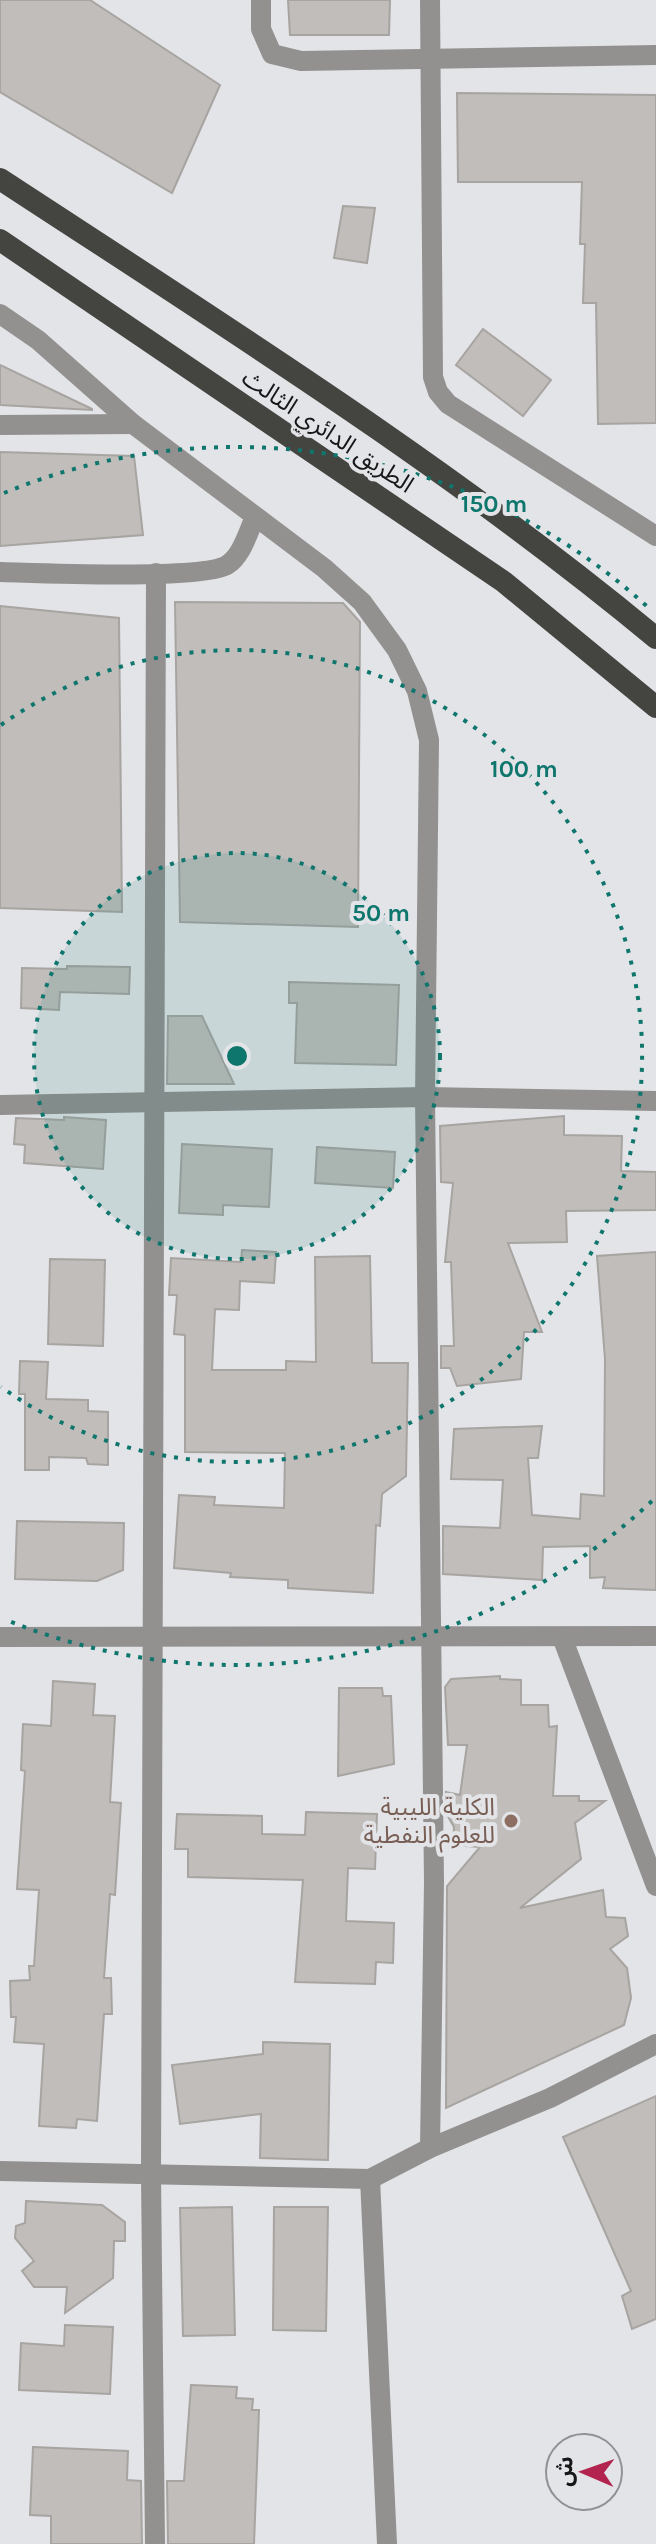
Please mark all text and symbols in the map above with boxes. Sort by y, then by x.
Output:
street label: الطريق الدائري الثالث [234,363,419,503]
text: 150 m [461,490,527,518]
text: 100 m [490,755,558,783]
text: 50 m [352,899,410,927]
centre of rings [223,1042,251,1070]
place label: الكلية الليبية للعلوم النفطية [363,1793,495,1853]
marker: الكلية الليبية للعلوم النفطية [502,1812,520,1830]
north arrow [544,2432,624,2512]
text: ش [551,2456,579,2487]

